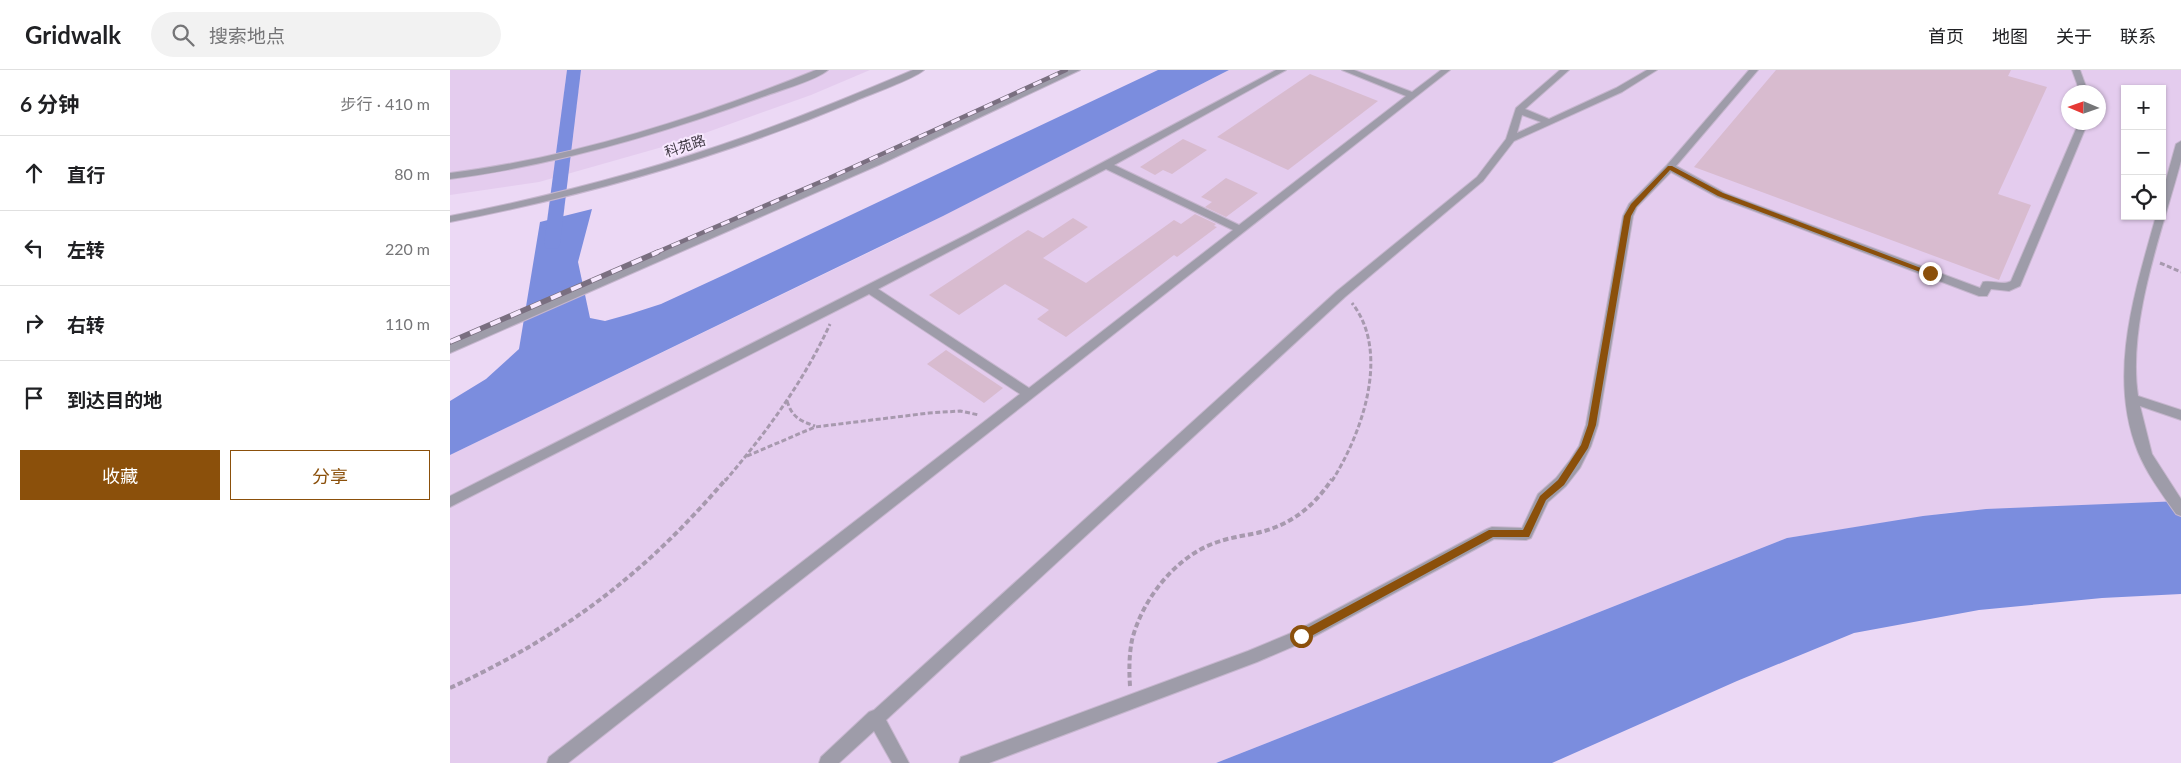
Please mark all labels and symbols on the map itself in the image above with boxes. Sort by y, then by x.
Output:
north arrow [2061,85,2106,130]
street label: 科苑路 [662,131,707,160]
route end [1919,262,1942,285]
route start [1290,625,1313,648]

